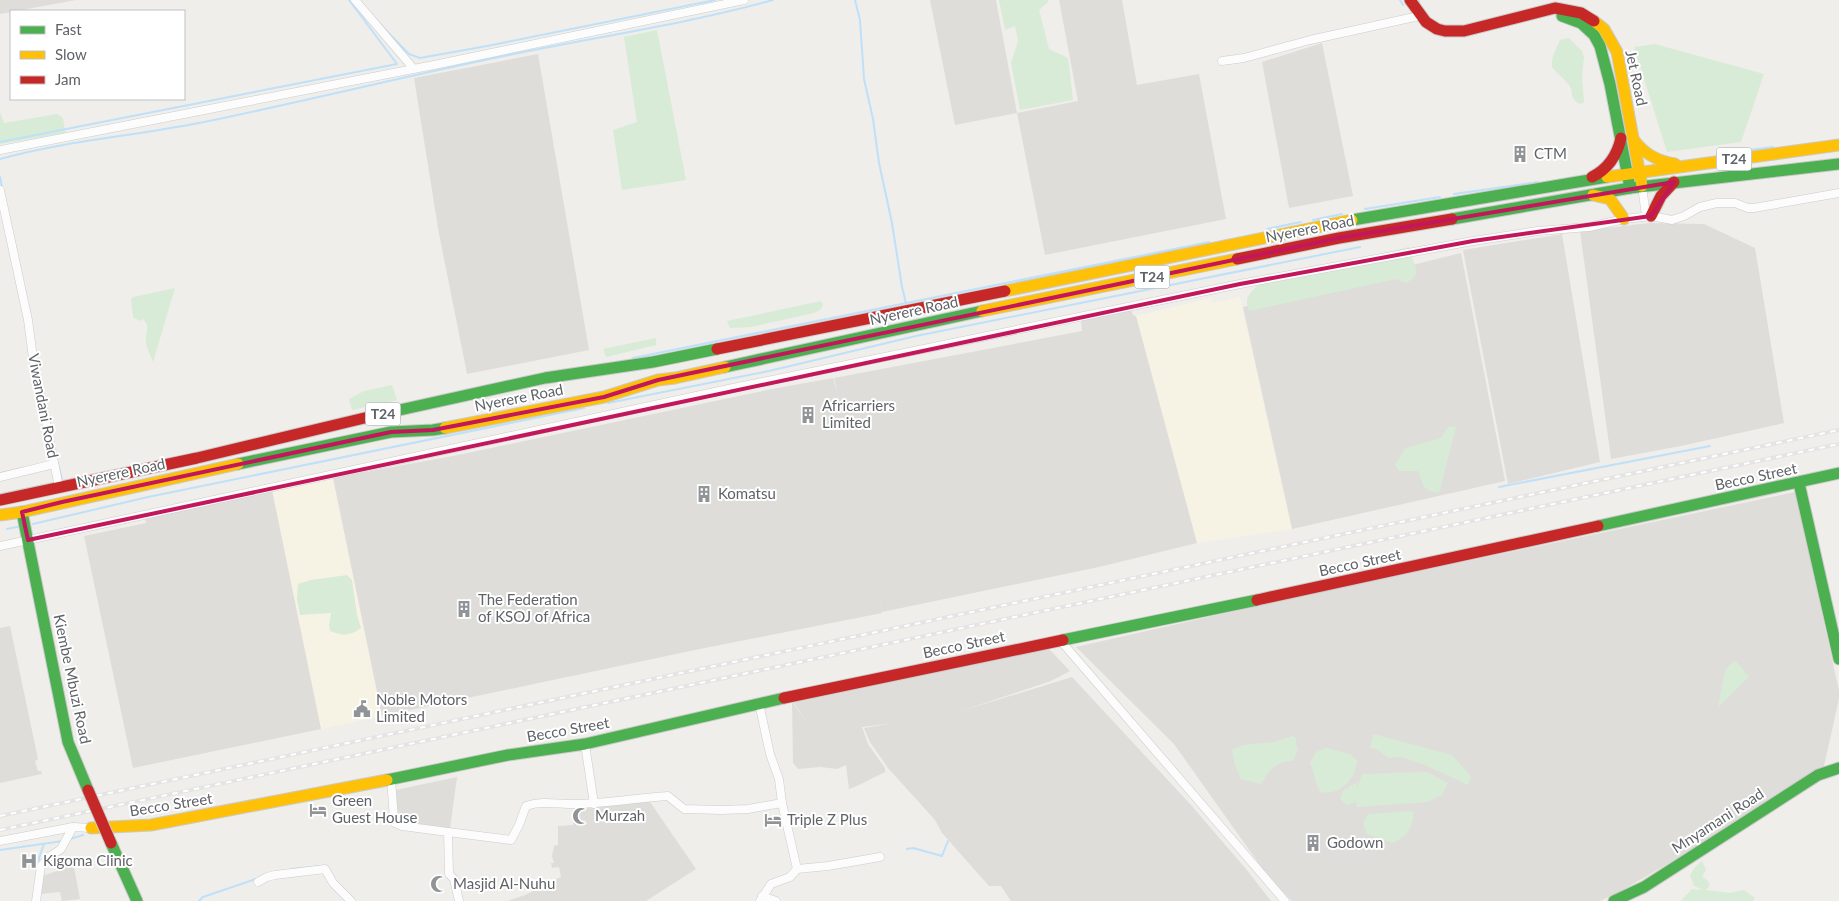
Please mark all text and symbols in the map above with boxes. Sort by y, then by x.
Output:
legend [10,10,185,100]
text: Fast [55,20,82,38]
text: Slow [55,45,87,63]
street label: Jet Road [1622,48,1652,107]
text: Jam [55,70,81,88]
building icon: CTM [1510,144,1530,164]
place label: CTM [1534,144,1567,162]
road number: T24 [1716,148,1752,170]
street label: Nyerere Road [1264,211,1356,245]
road number: T24 [1134,266,1170,288]
street label: Nyerere Road [868,292,960,328]
street label: Viwandani Road [25,352,63,460]
street label: Nyerere Road [473,380,565,414]
place label: Africarriers Limited [822,396,895,431]
road number: T24 [366,402,400,426]
building icon: Africarriers Limited [798,405,818,425]
street label: Nyerere Road [75,454,167,490]
street label: Becco Street [1713,458,1799,493]
building icon: Komatsu [694,484,714,504]
place label: Komatsu [718,484,776,502]
street label: Becco Street [1317,544,1403,579]
place label: The Federation of KSOJ of Africa [478,590,590,625]
building icon: The Federation of KSOJ of Africa [454,599,474,619]
street label: Kiembe Mbuzi Road [50,612,96,745]
street label: Becco Street [921,626,1007,661]
place label: Noble Motors Limited [376,690,467,725]
public building icon: Noble Motors Limited [352,699,372,719]
street label: Becco Street [525,713,611,745]
street label: Mnyamani Road [1668,784,1767,857]
street label: Becco Street [128,789,214,819]
place label: Green Guest House [332,791,417,826]
hotel icon: Green Guest House [308,800,328,820]
mosque icon: Murzah [571,806,591,826]
place label: Murzah [595,806,645,824]
hotel icon: Triple Z Plus [763,810,783,830]
place label: Triple Z Plus [787,810,867,828]
building icon: Godown [1303,833,1323,853]
place label: Godown [1327,833,1383,851]
hospital icon: Kigoma Clinic [19,851,39,871]
place label: Kigoma Clinic [43,851,133,869]
mosque icon: Masjid Al-Nuhu [429,874,449,894]
place label: Masjid Al-Nuhu [453,874,555,892]

